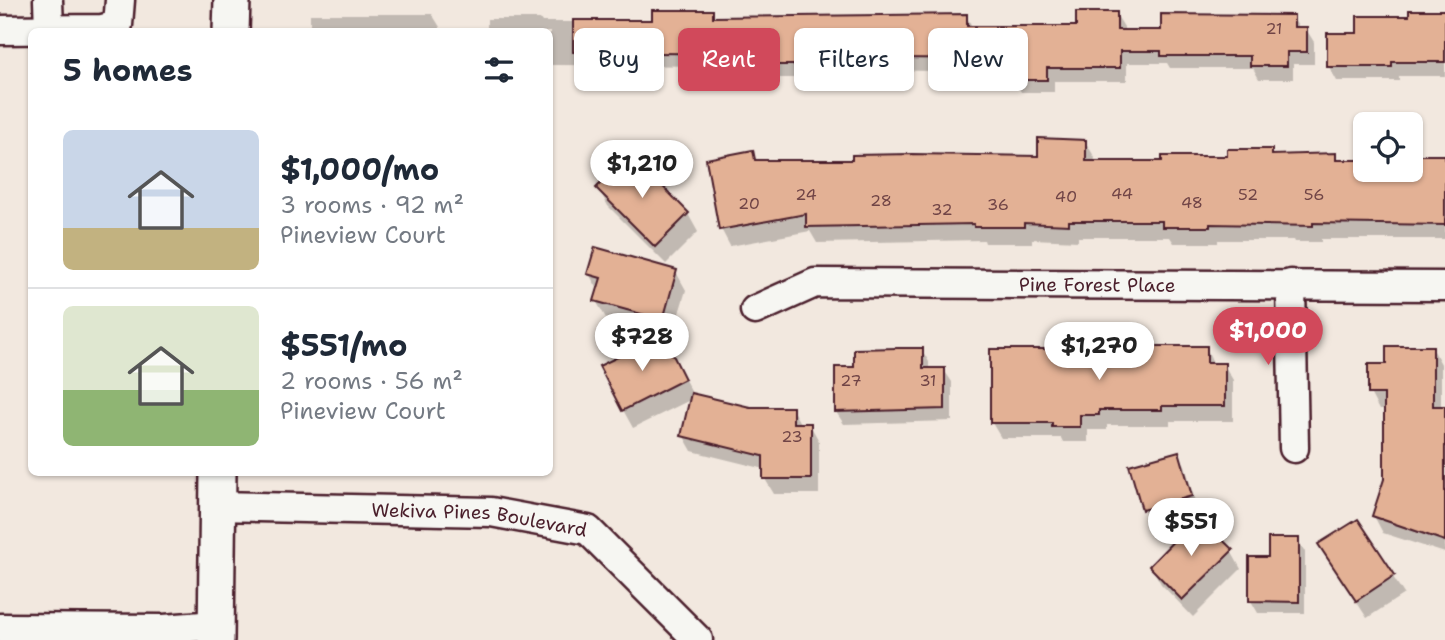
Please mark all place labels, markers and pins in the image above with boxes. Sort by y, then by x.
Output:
pin: $1,210 [585,140,699,200]
pin: $1,000 [1211,308,1325,367]
pin: $728 [601,314,683,373]
pin: $1,270 [1042,322,1156,382]
pin: $551 [1150,498,1232,558]

